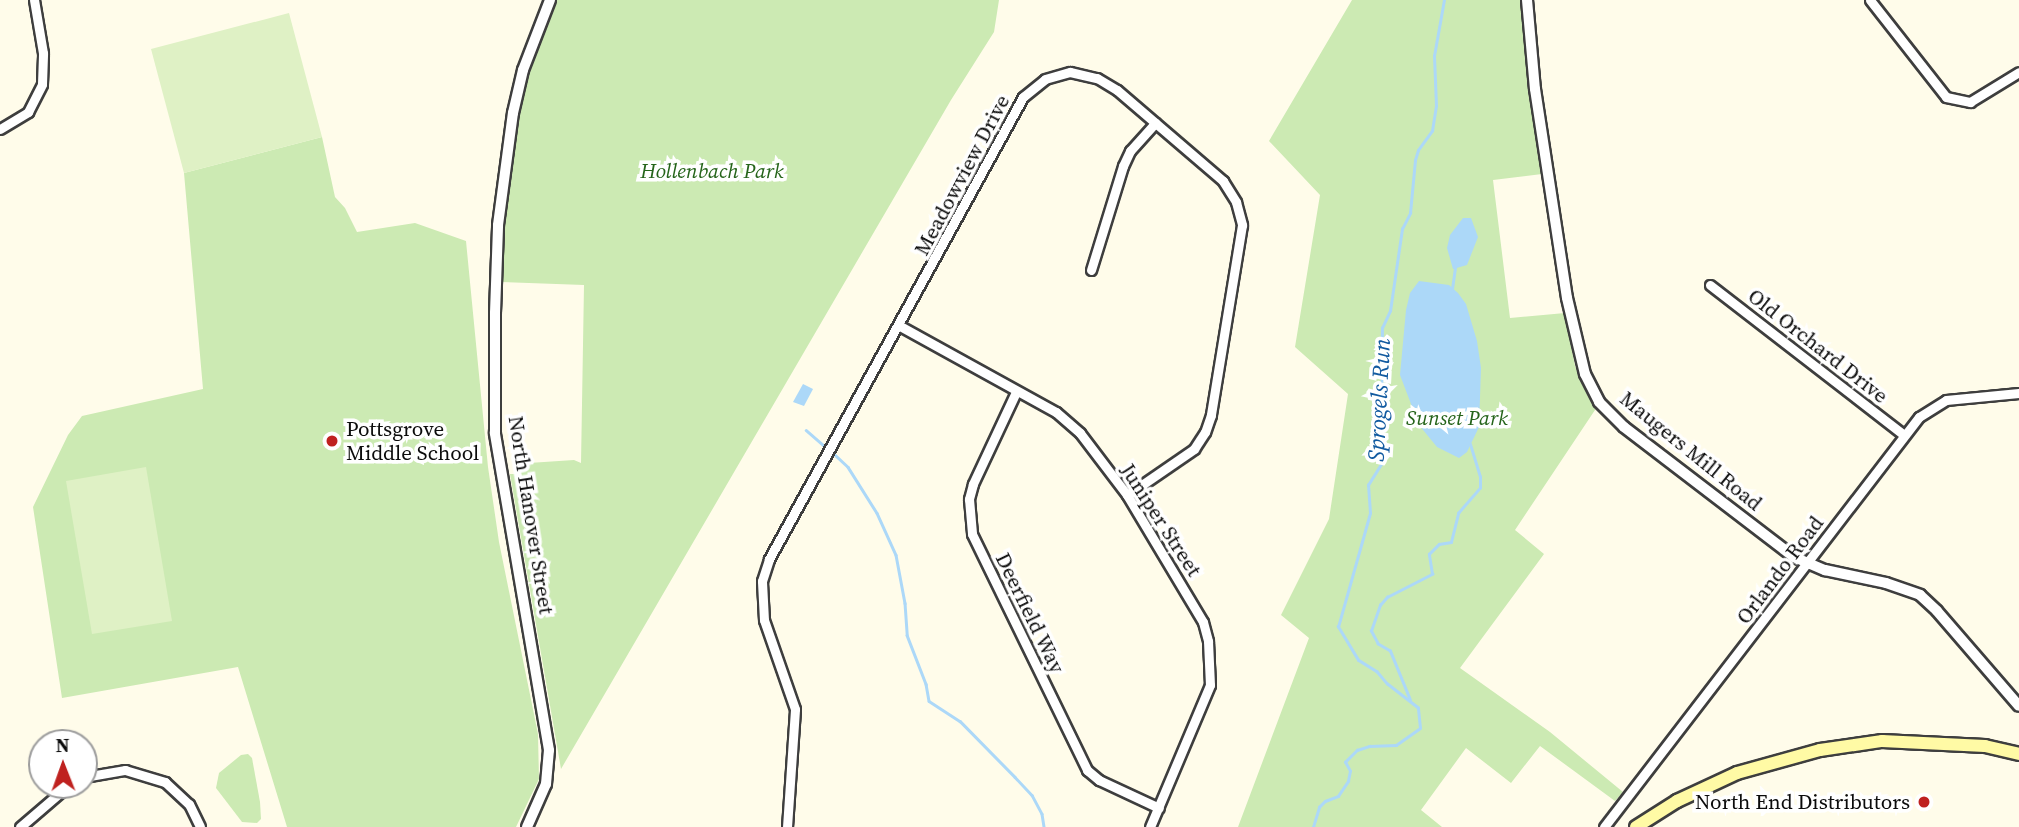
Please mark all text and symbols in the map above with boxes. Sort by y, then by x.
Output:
street label: Meadowview Drive [909,90,1015,260]
park label: Hollenbach Park [640,158,784,184]
street label: Old Orchard Drive [1743,284,1893,408]
water label: Sprogels Run [1362,338,1396,462]
street label: Maugers Mill Road [1615,386,1767,516]
park label: Sunset Park [1406,405,1508,431]
street label: North Hanover Street [503,414,559,616]
place label: Pottsgrove Middle School [346,416,479,466]
marker: Pottsgrove Middle School [324,433,340,449]
street label: Juniper Street [1115,459,1207,581]
street label: Orlando Road [1731,511,1829,629]
street label: Deerfield Way [990,548,1070,678]
north arrow [28,729,98,799]
text: N [56,732,70,758]
place label: North End Distributors [1695,789,1910,815]
marker: North End Distributors [1916,794,1932,810]

